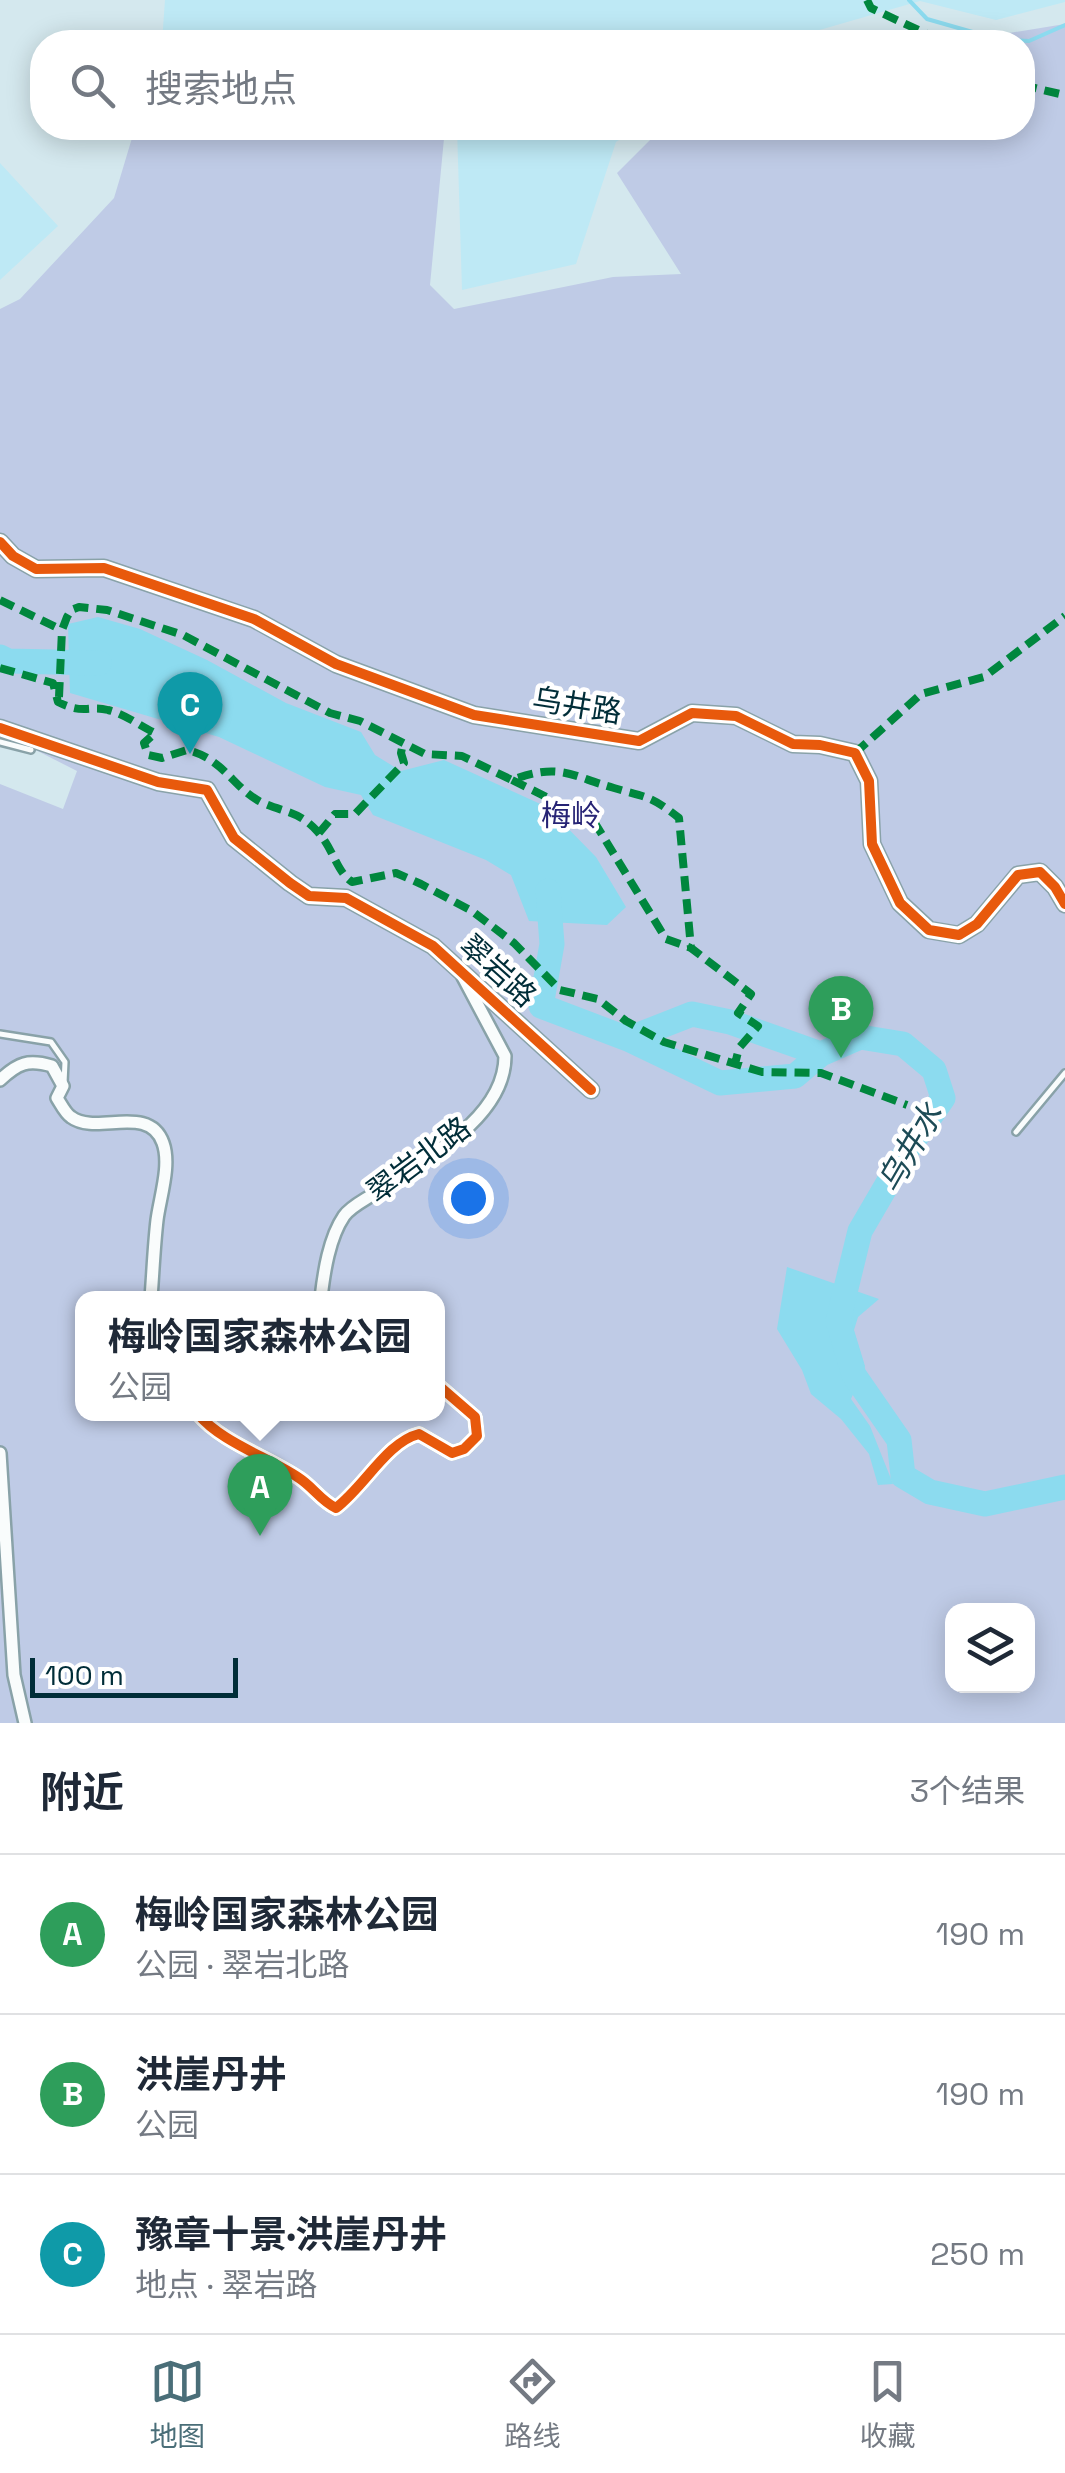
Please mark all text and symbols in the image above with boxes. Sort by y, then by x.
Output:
search box [30,30,1035,140]
icon: search [65,58,120,113]
text: 搜索地点 [145,65,297,113]
pin: C [158,672,222,754]
street label: 乌井路 [530,679,625,732]
park label: 梅岭 [541,796,601,835]
street label: 翠岩路 [452,926,545,1015]
pin: B [808,976,874,1058]
water label: 乌井水 [869,1095,952,1200]
street label: 翠岩北路 [359,1108,478,1211]
your location [443,1173,494,1224]
popup [75,1291,445,1421]
text: 梅岭国家森林公园 [108,1313,412,1361]
text: 公园 [108,1367,172,1407]
pin: A [228,1454,292,1536]
map controls [945,1603,1035,1693]
button: layers [945,1603,1035,1693]
scale bar [30,1653,238,1698]
text: 100 m [45,1657,124,1693]
text: 附近 [40,1766,124,1819]
text: 3个结果 [910,1771,1025,1811]
text: 梅岭国家森林公园 [135,1891,439,1939]
text: A [62,1914,83,1954]
text: 190 m [936,1914,1025,1954]
text: 公园 · 翠岩北路 [135,1945,349,1985]
text: 洪崖丹井 [135,2051,287,2099]
text: B [62,2074,83,2114]
text: 190 m [936,2074,1025,2114]
text: 公园 [135,2105,199,2145]
text: 豫章十景·洪崖丹井 [135,2211,447,2259]
text: C [62,2234,83,2274]
text: 250 m [930,2234,1025,2274]
text: 地点 · 翠岩路 [135,2265,317,2305]
tab: 地图 [149,2354,206,2454]
tab: 路线 [504,2354,561,2454]
tab: 收藏 [859,2354,916,2454]

